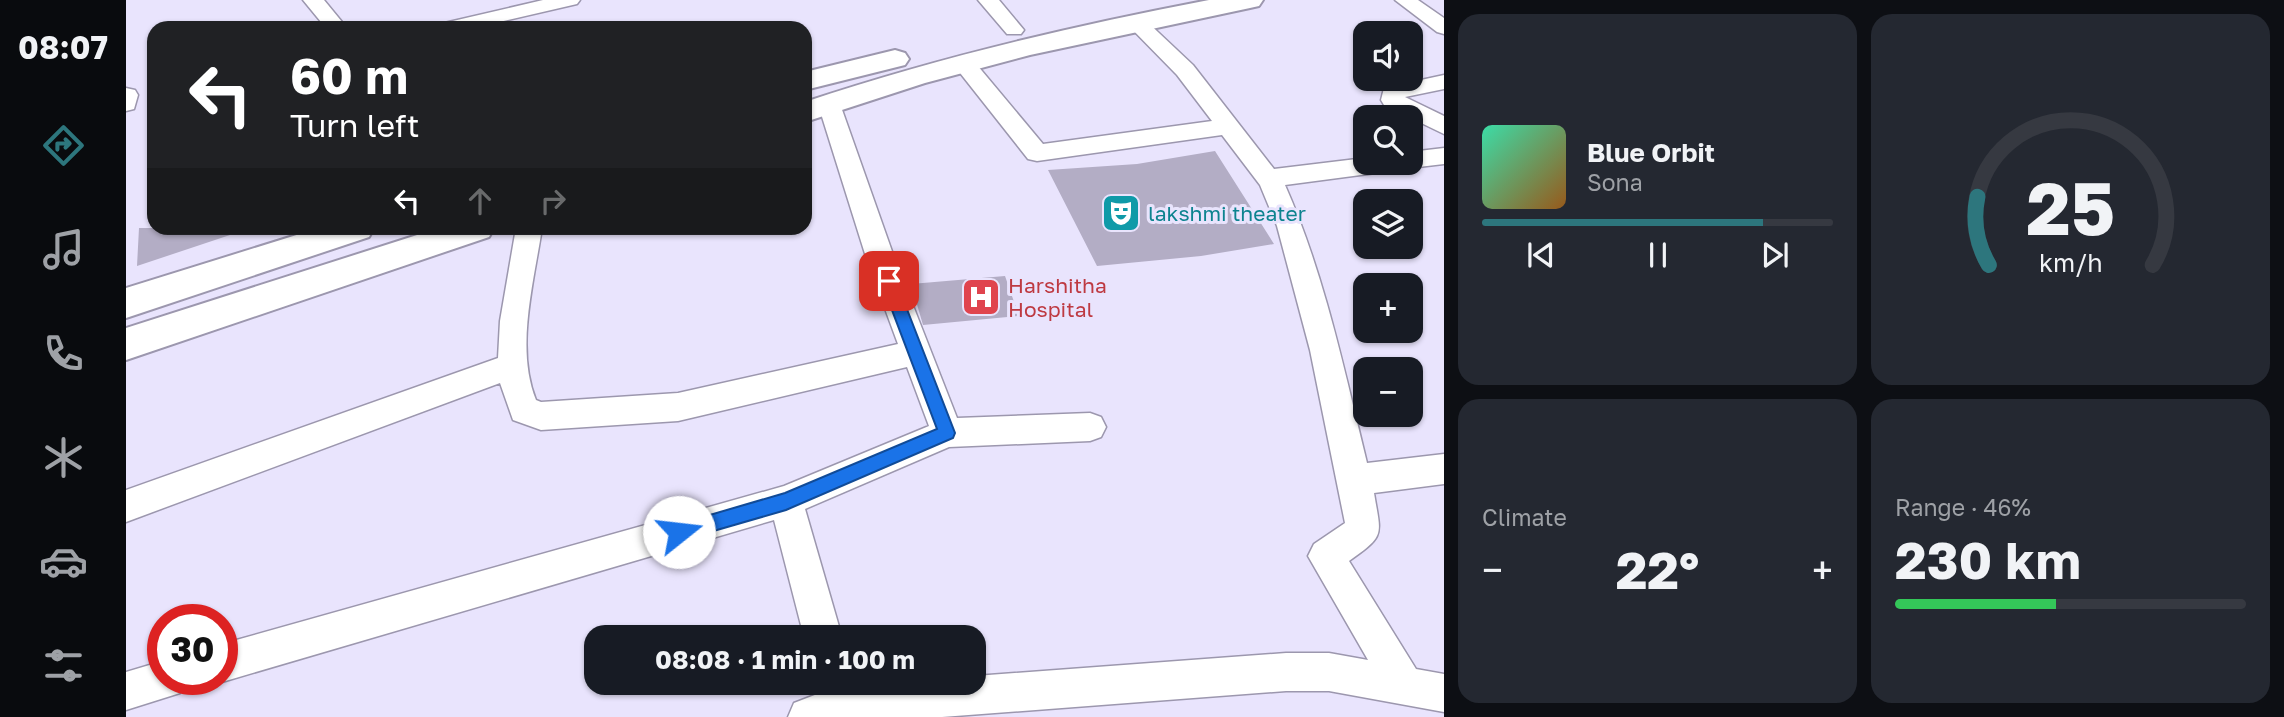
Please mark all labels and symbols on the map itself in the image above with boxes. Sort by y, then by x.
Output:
theatre icon: lakshmi theater [1100,192,1142,234]
place label: lakshmi theater [1148,200,1306,226]
pin [859,251,919,311]
place label: Harshitha Hospital [1008,272,1107,322]
hospital icon: Harshitha Hospital [960,276,1002,318]
position arrow [642,495,716,569]
speed limit sign: 30 [147,604,238,695]

